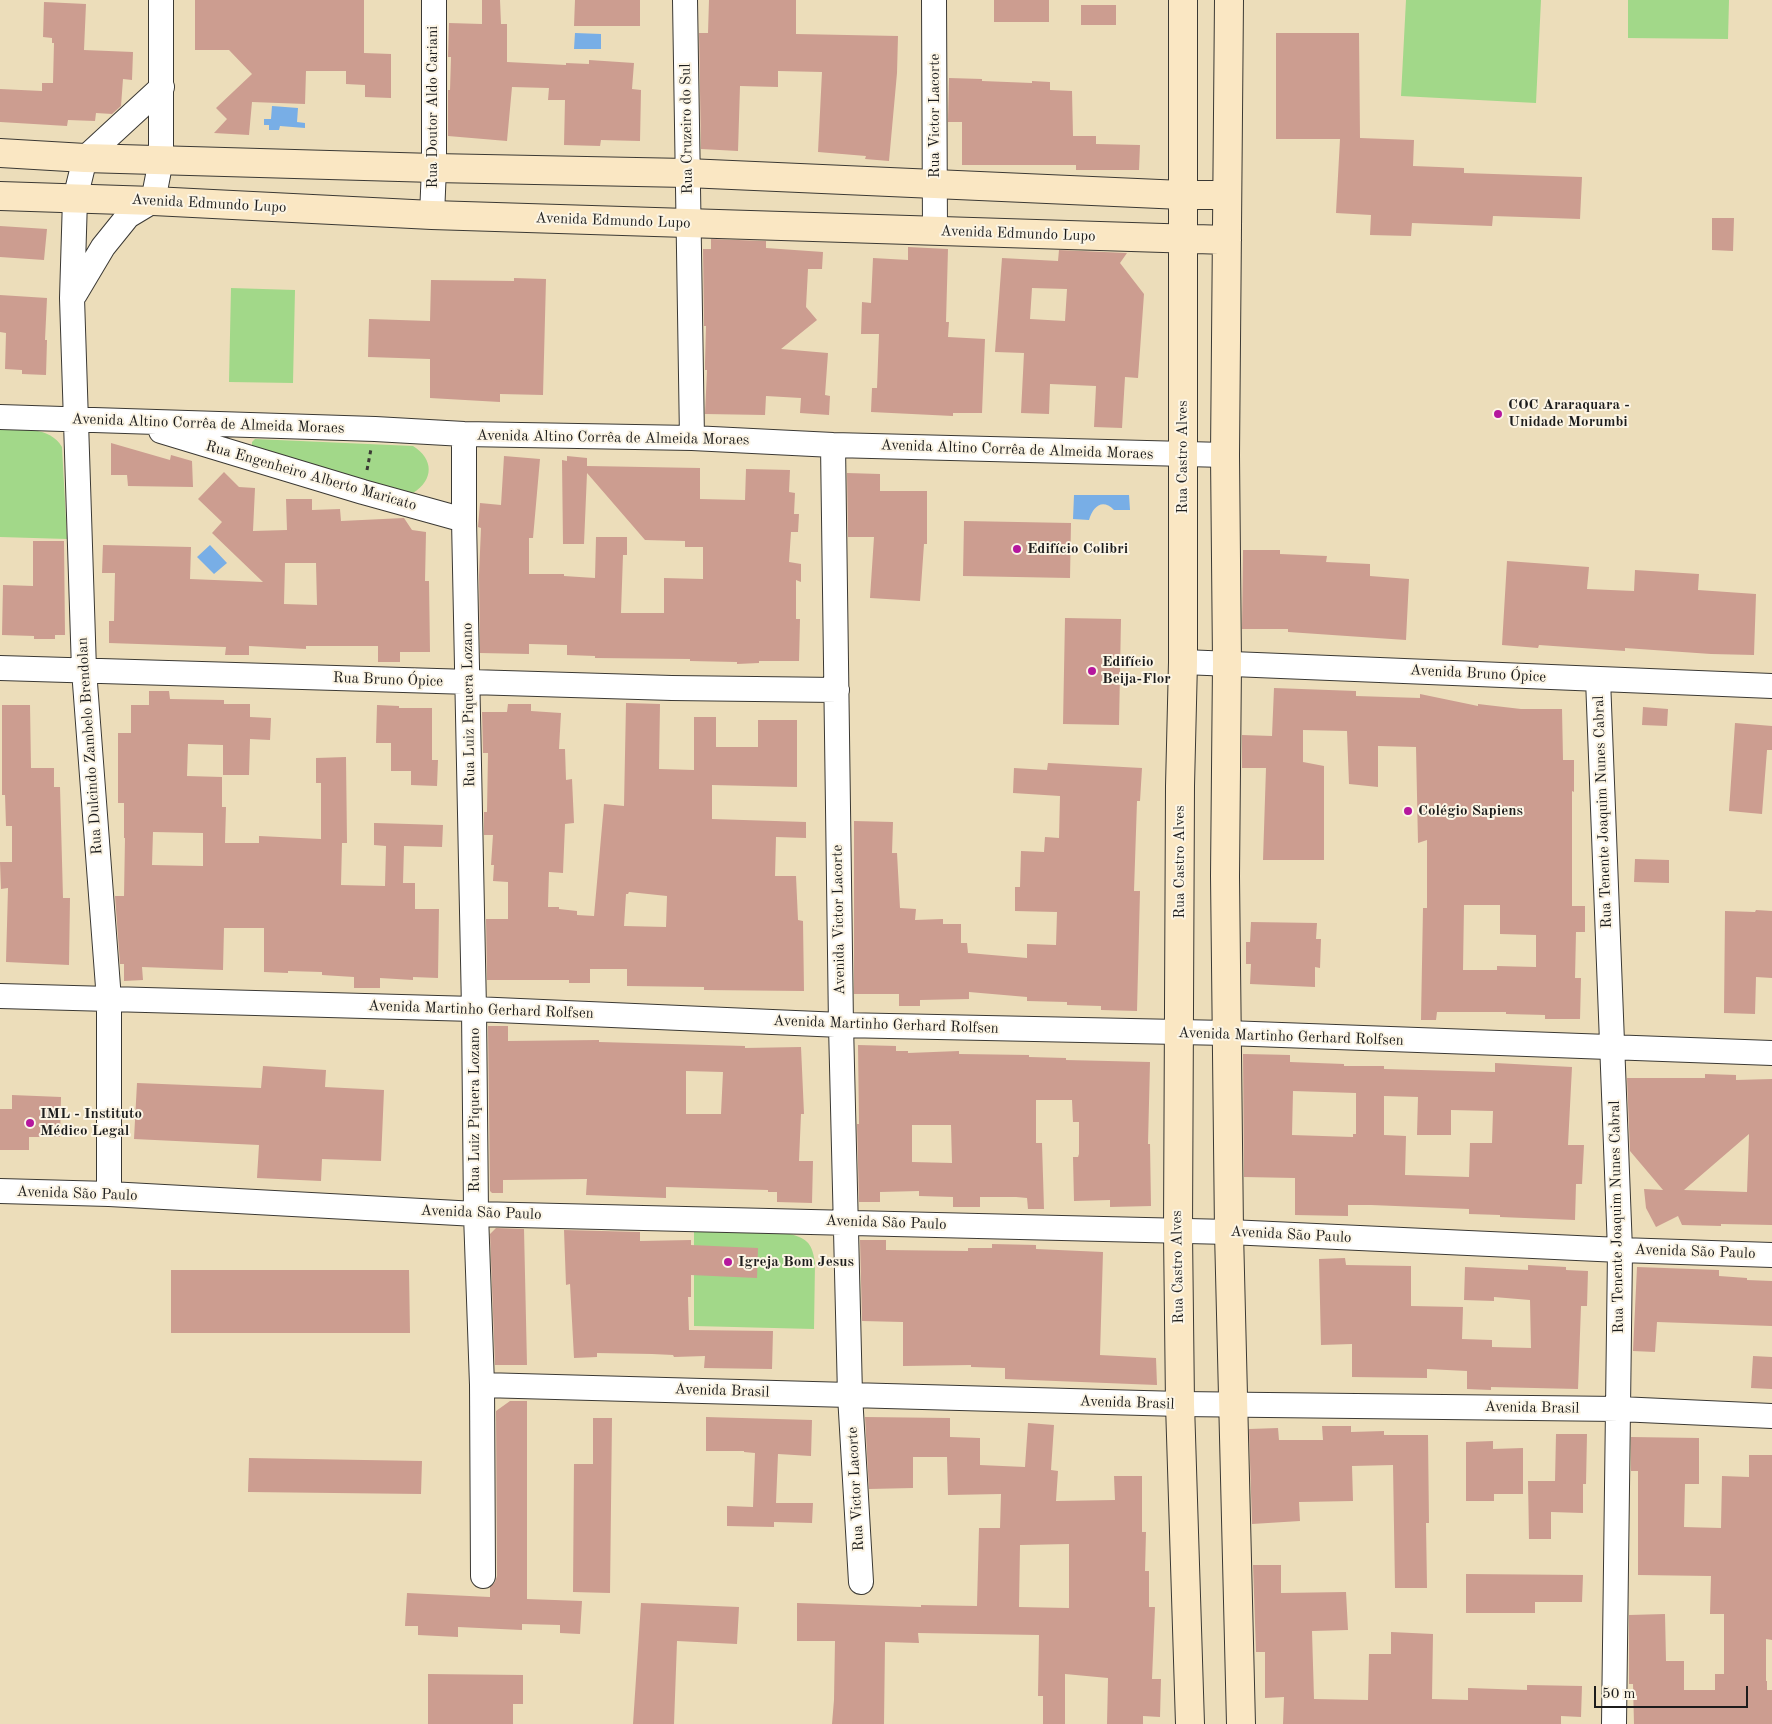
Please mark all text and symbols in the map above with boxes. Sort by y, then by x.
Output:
street label: Rua Doutor Aldo Cariani [424,26,442,188]
street label: Rua Victor Lacorte [926,54,944,178]
street label: Rua Cruzeiro do Sul [677,63,697,195]
street label: Avenida Edmundo Lupo [131,191,287,217]
street label: Avenida Edmundo Lupo [535,209,691,233]
street label: Avenida Edmundo Lupo [940,222,1096,246]
place label: COC Araraquara - Unidade Morumbi [1508,396,1630,431]
street label: Rua Castro Alves [1174,400,1192,514]
marker: COC Araraquara - Unidade Morumbi [1492,408,1504,420]
street label: Avenida Altino Corrêa de Almeida Moraes [71,410,345,438]
street label: Avenida Altino Corrêa de Almeida Moraes [476,427,750,449]
street label: Avenida Altino Corrêa de Almeida Moraes [880,436,1154,464]
street label: Rua Engenheiro Alberto Maricato [203,437,419,515]
place label: Edifício Colibri [1027,540,1128,558]
marker: Edifício Colibri [1011,543,1023,555]
street label: Rua Luiz Piquera Lozano [459,622,479,788]
street label: Rua Dulcindo Zambelo Brendolan [73,637,107,855]
place label: Edifício Beija-Flor [1102,653,1171,688]
street label: Avenida Bruno Ópice [1410,661,1546,687]
marker: Edifício Beija-Flor [1086,665,1098,677]
street label: Rua Bruno Ópice [333,669,443,691]
street label: Rua Tenente Joaquim Nunes Cabral [1590,695,1616,929]
place label: Colégio Sapiens [1418,802,1523,820]
street label: Rua Castro Alves [1171,805,1189,919]
marker: Colégio Sapiens [1402,805,1414,817]
street label: Avenida Victor Lacorte [829,845,849,995]
street label: Avenida Martinho Gerhard Rolfsen [368,997,594,1023]
street label: Avenida Martinho Gerhard Rolfsen [773,1012,999,1038]
street label: Avenida Martinho Gerhard Rolfsen [1178,1024,1404,1050]
street label: Rua Luiz Piquera Lozano [466,1028,484,1192]
street label: Rua Tenente Joaquim Nunes Cabral [1606,1100,1628,1334]
place label: IML - Instituto Médico Legal [40,1105,142,1140]
marker: IML - Instituto Médico Legal [24,1117,36,1129]
street label: Avenida São Paulo [16,1183,138,1205]
street label: Avenida São Paulo [420,1202,542,1224]
street label: Rua Castro Alves [1168,1210,1188,1324]
street label: Avenida São Paulo [825,1212,947,1234]
street label: Avenida São Paulo [1230,1223,1352,1247]
street label: Avenida São Paulo [1634,1241,1756,1263]
place label: Igreja Bom Jesus [738,1253,854,1271]
marker: Igreja Bom Jesus [722,1256,734,1268]
street label: Avenida Brasil [674,1380,770,1402]
street label: Avenida Brasil [1079,1392,1175,1414]
street label: Avenida Brasil [1484,1398,1580,1418]
street label: Rua Victor Lacorte [844,1426,868,1552]
scale bar [1597,1676,1751,1708]
text: 50 m [1602,1687,1636,1702]

